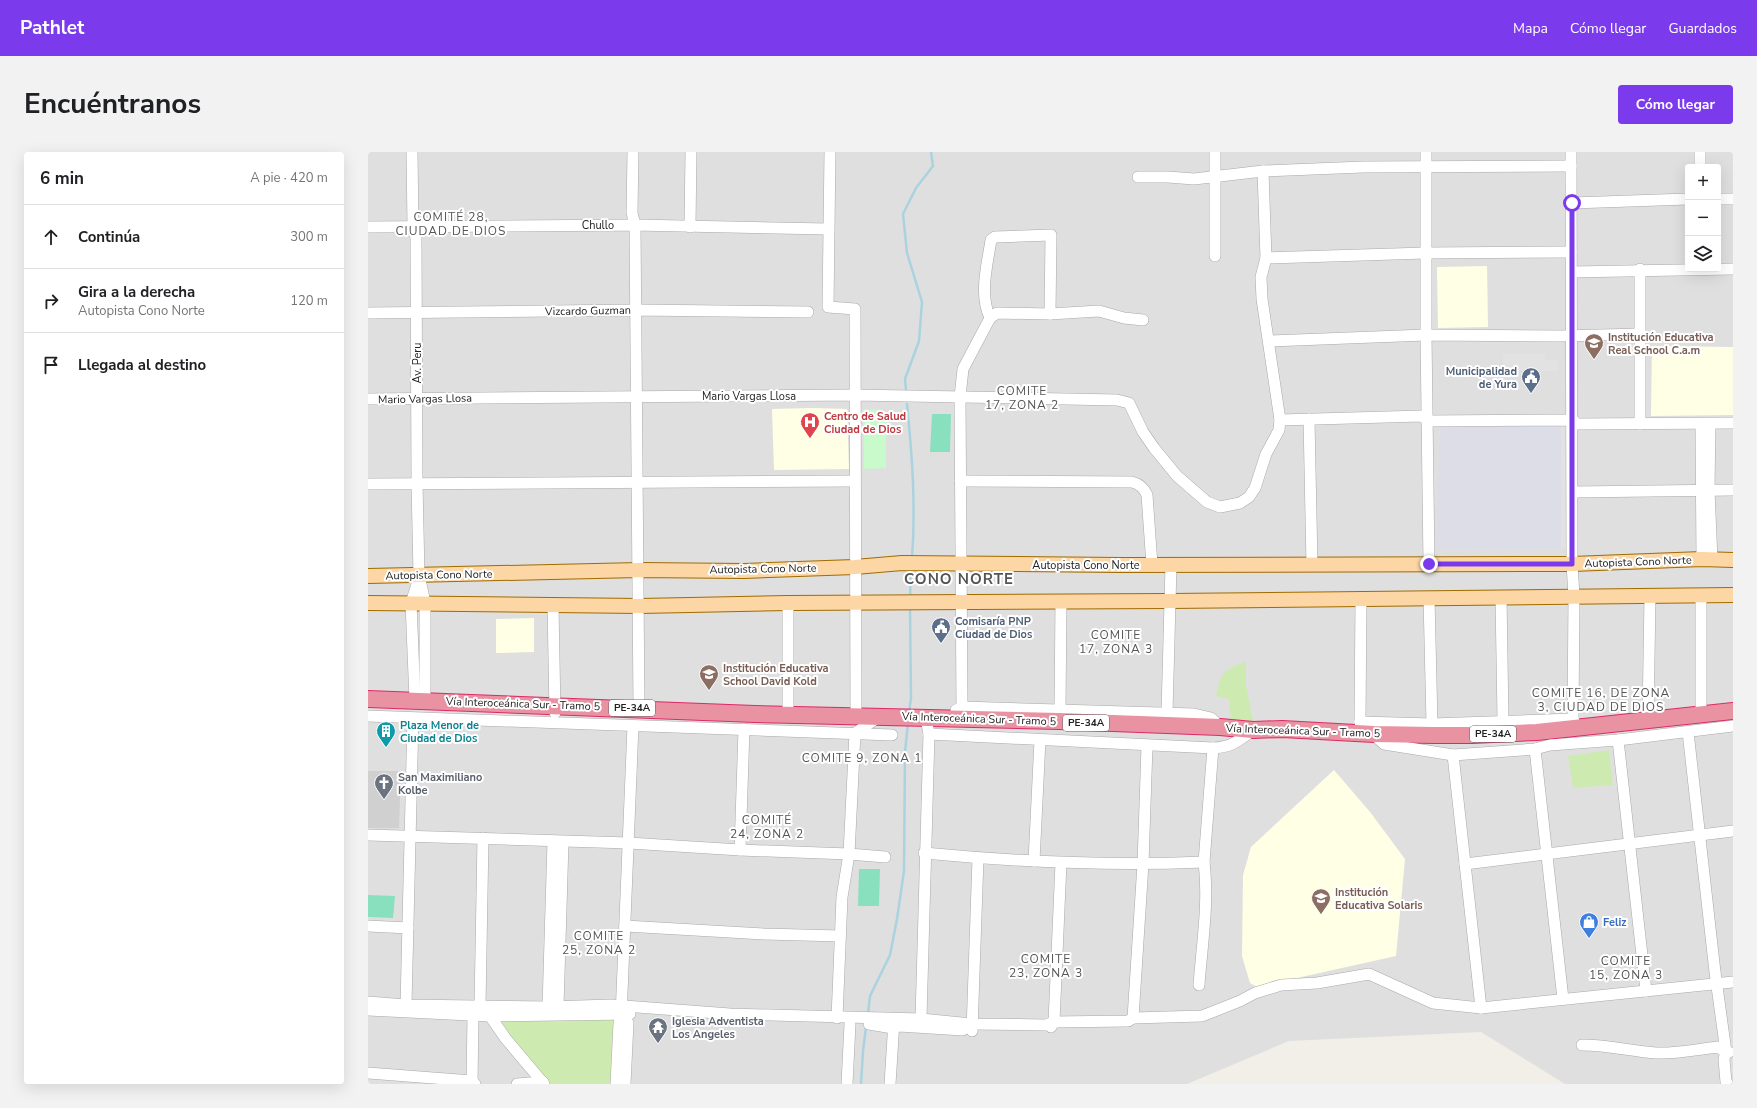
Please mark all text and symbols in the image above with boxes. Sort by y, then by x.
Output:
text: Pathlet [20,15,84,41]
text: Mapa [1513,19,1548,38]
text: Cómo llegar [1570,19,1646,38]
text: Guardados [1668,19,1737,38]
text: Encuéntranos [24,85,201,123]
button: Cómo llegar [1618,85,1733,124]
map controls [1685,164,1721,272]
button: + [1685,164,1721,200]
text: 6 min [40,167,84,190]
text: A pie · 420 m [250,169,328,187]
route start [1563,194,1581,212]
button: − [1685,200,1721,236]
district label: COMITÉ 28, CIUDAD DE DIOS [396,209,506,239]
street label: Chullo [582,218,614,233]
icon: ahead [40,226,62,248]
text: Continúa [78,227,140,247]
text: 300 m [290,228,328,246]
button: layers [1685,236,1721,272]
text: Gira a la derecha [78,282,195,302]
icon: right [40,290,62,312]
text: 120 m [290,292,328,310]
text: Autopista Cono Norte [78,302,205,320]
street label: Vizcardo Guzman [544,303,631,319]
place label: Institución Educativa Real School C.a.m [1608,330,1714,358]
school or university icon: Institución Educativa Real School C.a.m [1583,332,1605,360]
street label: Av. Peru [410,343,425,383]
icon: arrive [40,354,62,376]
text: Llegada al destino [78,355,206,375]
place label: Municipalidad de Yura [1446,364,1517,392]
public building icon: Municipalidad de Yura [1520,366,1542,394]
district label: COMITE 17, ZONA 2 [985,383,1059,413]
street label: Mario Vargas Llosa [702,389,796,404]
street label: Mario Vargas Llosa [378,391,472,407]
place label: Centro de Salud Ciudad de Dios [824,409,906,437]
hospital icon: Centro de Salud Ciudad de Dios [799,411,821,439]
street label: Autopista Cono Norte [1584,553,1692,571]
route end [1420,555,1438,573]
street label: Autopista Cono Norte [1032,558,1140,573]
street label: Autopista Cono Norte [709,561,817,577]
street label: Autopista Cono Norte [385,567,493,583]
district label: CONO NORTE [904,569,1014,589]
place label: Comisaría PNP Ciudad de Dios [955,614,1032,642]
public building icon: Comisaría PNP Ciudad de Dios [930,616,952,644]
district label: COMITE 17, ZONA 3 [1079,627,1153,657]
place label: Institución Educativa School David Kold [723,661,829,689]
school or university icon: Institución Educativa School David Kold [698,663,720,691]
district label: COMITE 16, DE ZONA 3, CIUDAD DE DIOS [1532,685,1670,715]
street label: Vía Interoceánica Sur - Tramo 5 [445,694,601,714]
road number: PE-34A [609,700,655,716]
street label: Vía Interoceánica Sur - Tramo 5 [901,709,1057,729]
road number: PE-34A [1063,715,1109,731]
place label: Plaza Menor de Ciudad de Dios [400,718,479,746]
building icon: Plaza Menor de Ciudad de Dios [375,720,397,748]
street label: Vía Interoceánica Sur - Tramo 5 [1225,721,1381,741]
road number: PE-34A [1470,726,1516,742]
district label: COMITE 9, ZONA 1 [802,750,922,766]
place label: San Maximiliano Kolbe [398,770,482,798]
church icon: San Maximiliano Kolbe [373,772,395,800]
district label: COMITÉ 24, ZONA 2 [730,812,804,842]
place label: Institución Educativa Solaris [1335,885,1423,913]
school or university icon: Institución Educativa Solaris [1310,887,1332,915]
shop icon: Feliz [1578,911,1600,939]
place label: Feliz [1603,915,1626,930]
district label: COMITE 25, ZONA 2 [562,928,636,958]
district label: COMITE 23, ZONA 3 [1009,951,1083,981]
district label: COMITE 15, ZONA 3 [1589,953,1663,983]
place label: Iglesia Adventista Los Angeles [672,1014,764,1042]
temple icon: Iglesia Adventista Los Angeles [647,1016,669,1044]

